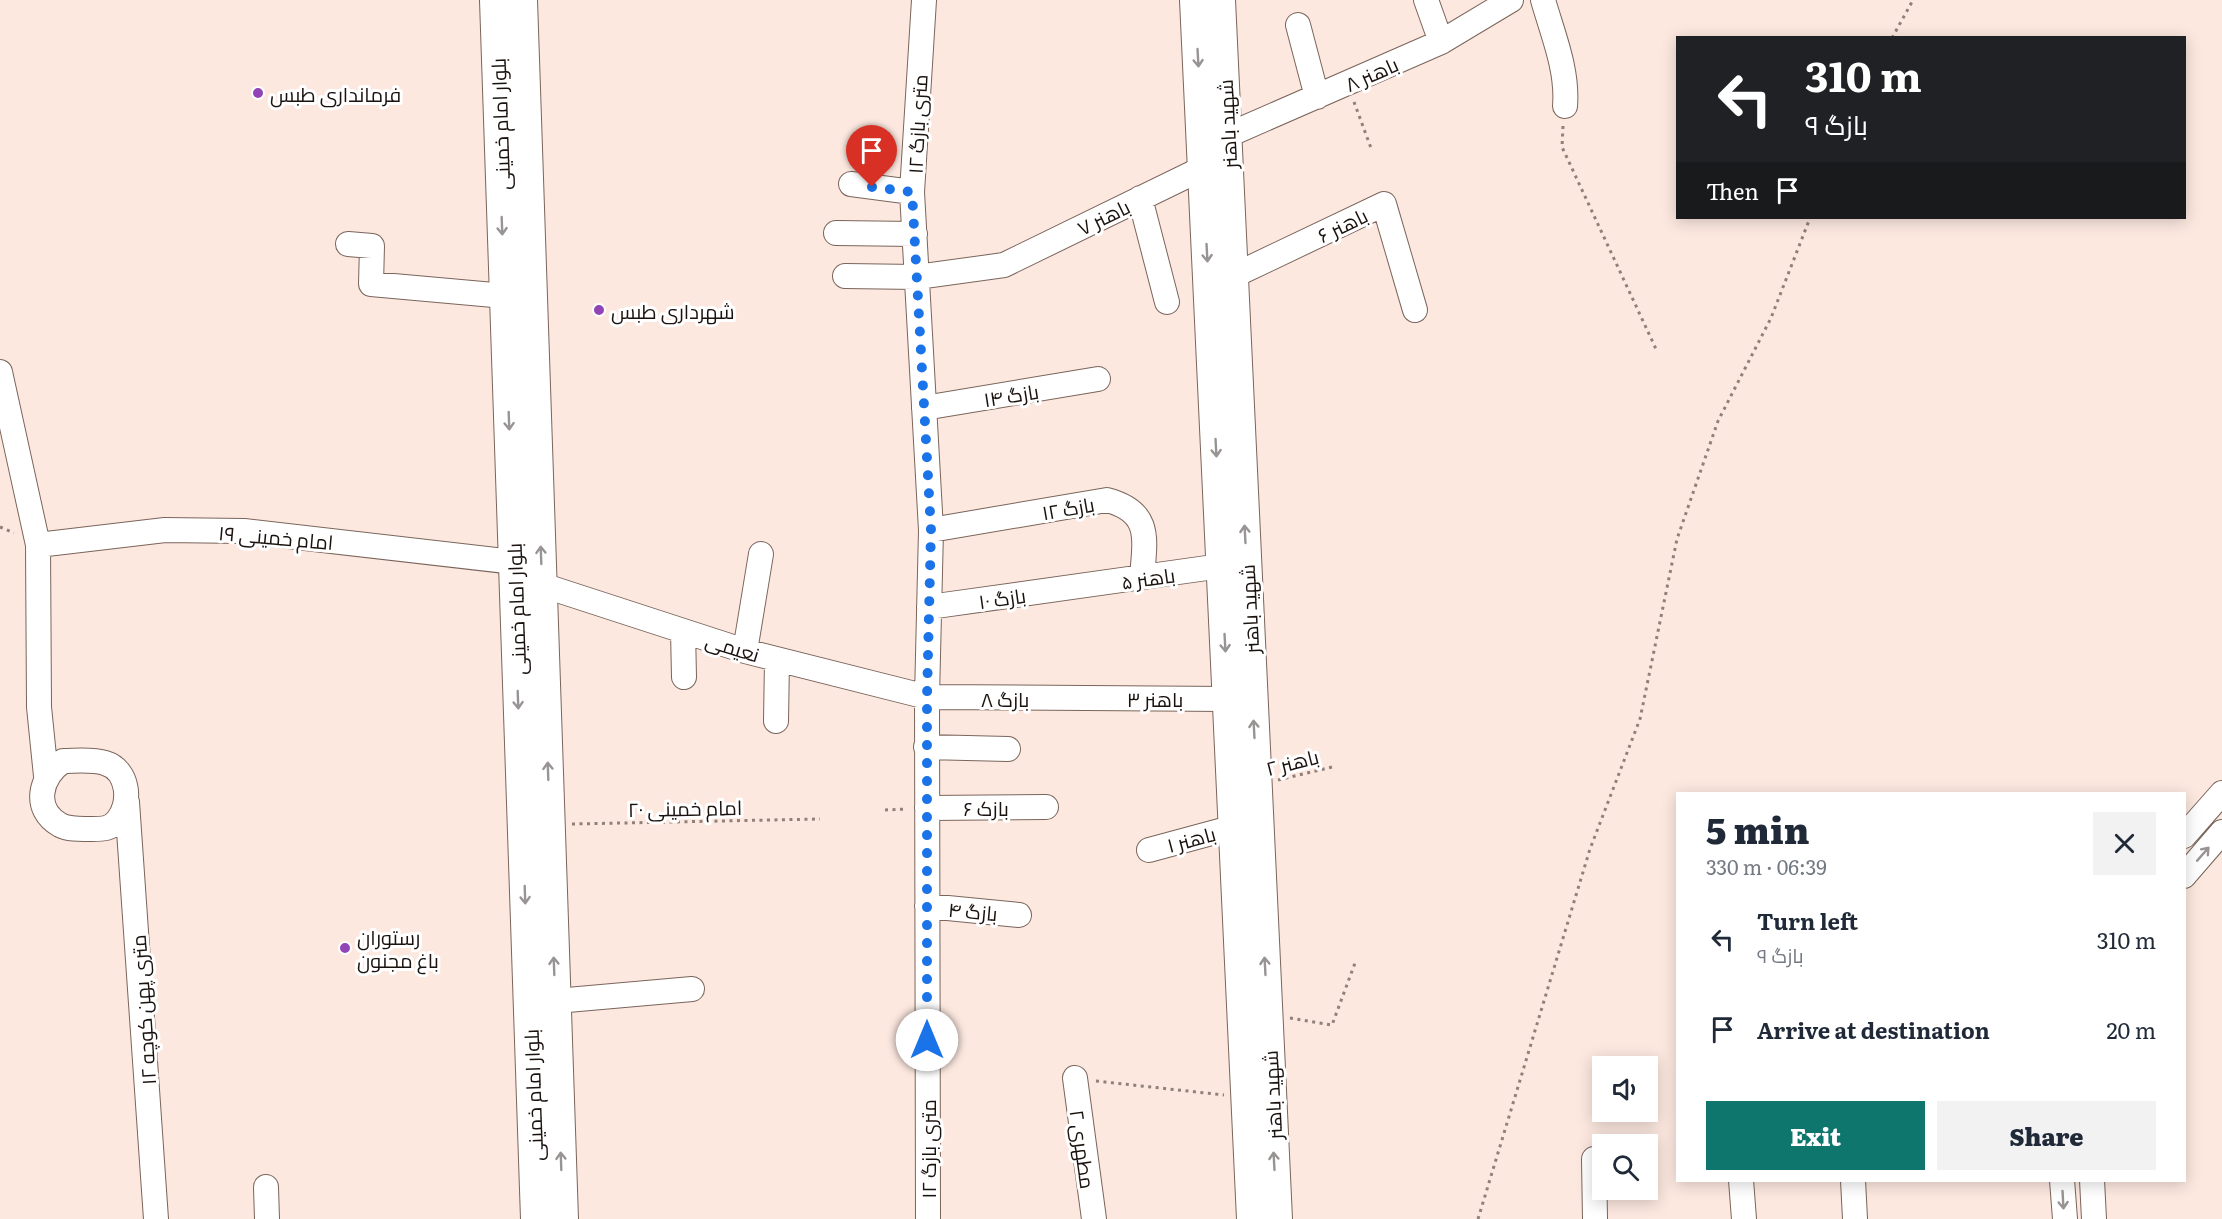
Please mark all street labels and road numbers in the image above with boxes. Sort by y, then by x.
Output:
street label: باهنر ۸ [1340,48,1402,98]
street label: بلوار امام خمینی [482,57,517,191]
street label: ۱۲ متری بازگ [898,74,934,174]
street label: شهید باهنر [1209,79,1243,170]
street label: باهنر ۷ [1071,190,1135,242]
street label: باهنر ۶ [1312,199,1372,249]
street label: بازگ ۱۴ [981,375,1041,413]
street label: بازگ ۱۲ [1039,488,1097,526]
street label: امام خمینی ۱۹ [217,516,335,557]
street label: بلوار امام خمینی [498,542,533,676]
street label: باهنر ۵ [1119,558,1177,596]
street label: شهید باهنر [1231,564,1265,655]
street label: بازگ ۱۰ [976,579,1028,615]
street label: نعیمی [702,624,764,668]
street label: بازگ ۸ [981,683,1029,713]
street label: باهنر ۳ [1127,683,1183,713]
street label: باهنر ۲ [1262,740,1322,782]
street label: امام خمینی ۲۰ [628,791,742,824]
street label: بازک ۶ [963,792,1009,822]
street label: باهنر ۱ [1163,817,1219,859]
street label: بازگ ۴ [947,893,999,927]
street label: ۱۲ متری پهن کوچه [122,934,162,1086]
street label: بلوار امام خمینی [515,1028,550,1162]
street label: شهید باهنر [1254,1050,1288,1141]
street label: ۱۲ متری بازگ [912,1099,942,1199]
street label: مطهری ۲ [1064,1108,1104,1190]

